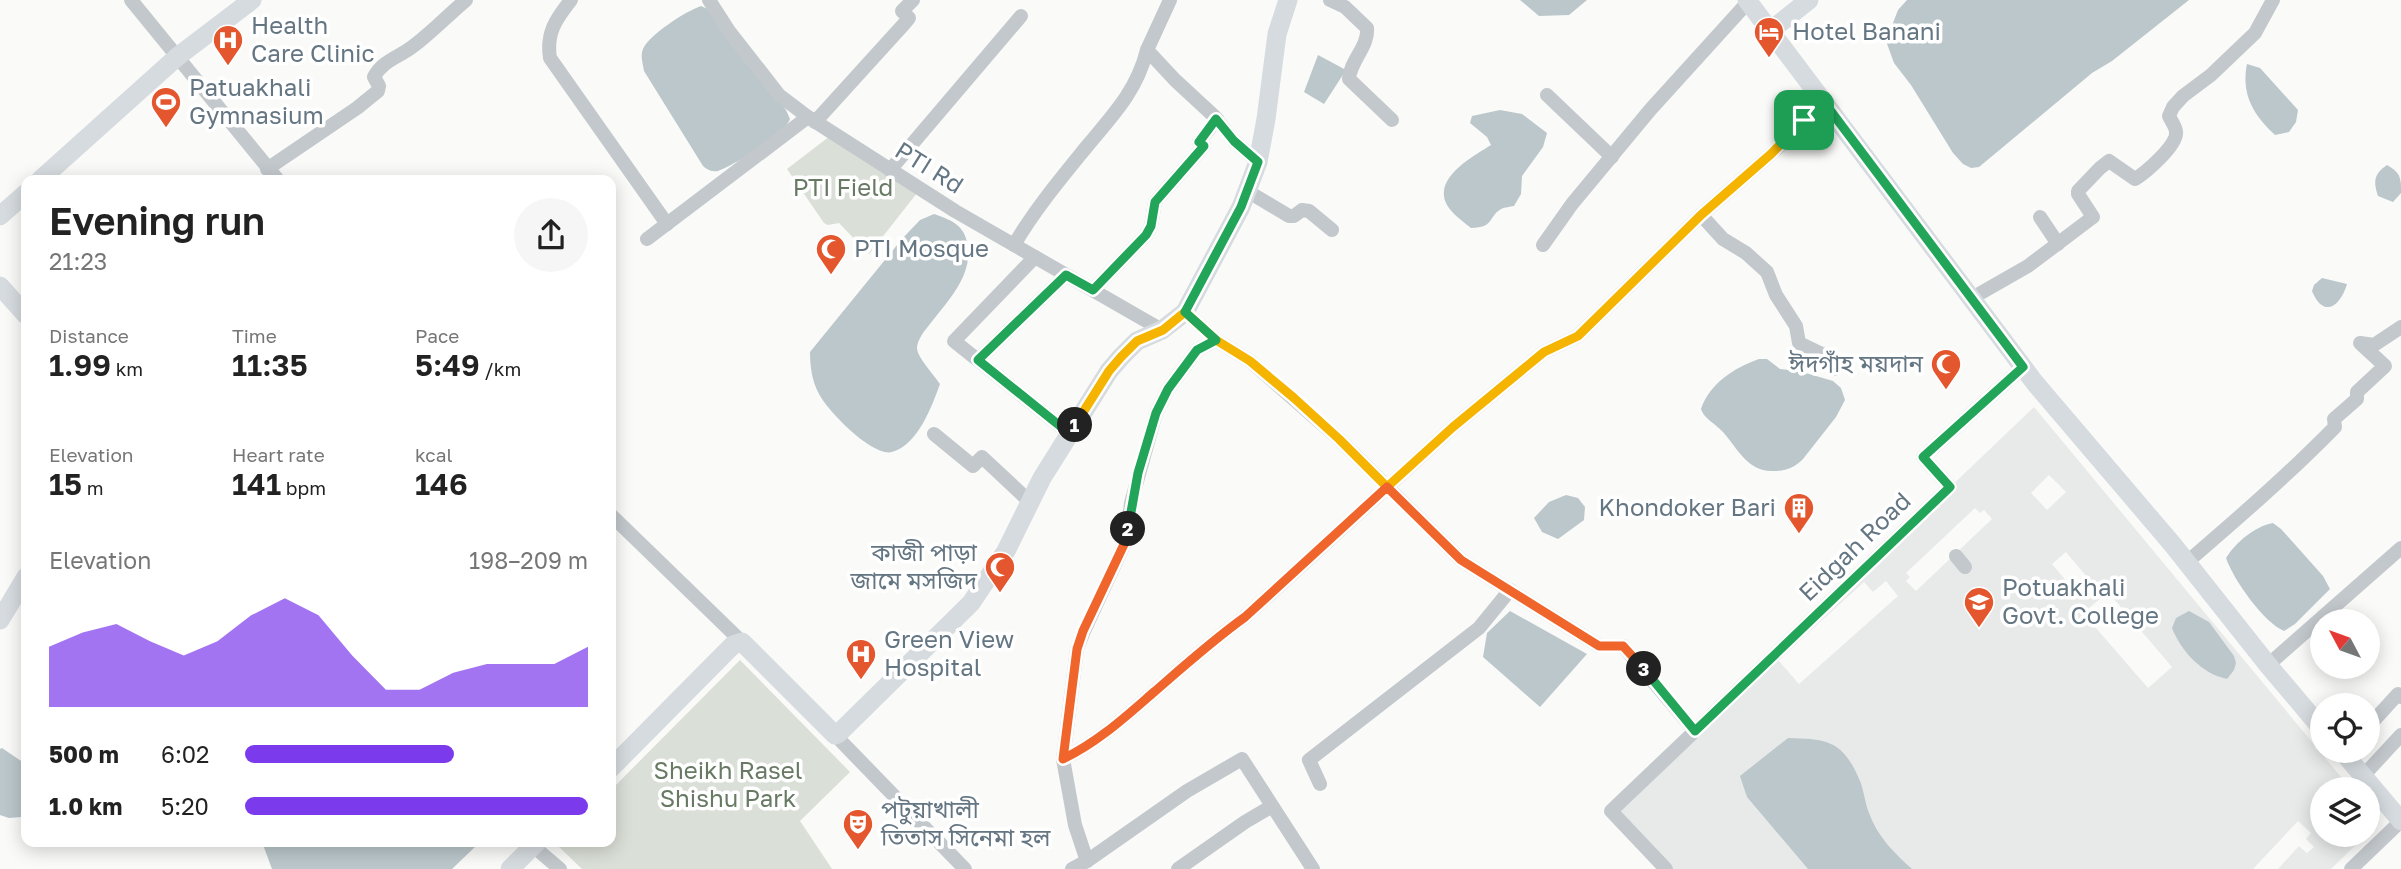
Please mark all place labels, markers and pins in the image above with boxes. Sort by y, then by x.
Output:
place label: Health Care Clinic [251,10,375,67]
hotel icon: Hotel Banani [1752,15,1786,59]
place label: Hotel Banani [1792,16,1941,45]
hospital icon: Health Care Clinic [211,23,245,67]
place label: Patuakhali Gymnasium [189,72,324,129]
sports icon: Patuakhali Gymnasium [149,85,183,129]
pin [1774,90,1834,150]
mosque icon: PTI Mosque [814,232,848,276]
place label: PTI Mosque [854,233,989,262]
mosque icon: ঈদগাঁহ ময়দান [1929,347,1963,391]
place label: ঈদগাঁহ ময়দান [1788,348,1924,377]
pin: 1 [1058,408,1092,442]
building icon: Khondoker Bari [1782,491,1816,535]
place label: Khondoker Bari [1599,492,1776,521]
pin: 2 [1110,512,1146,546]
place label: কাজী পাড়া জামে মসজিদ [850,537,978,594]
mosque icon: কাজী পাড়া জামে মসজিদ [983,550,1017,594]
place label: Potuakhali Govt. College [2002,572,2159,629]
school or university icon: Potuakhali Govt. College [1962,585,1996,629]
place label: Green View Hospital [884,624,1014,681]
hospital icon: Green View Hospital [844,637,878,681]
pin: 3 [1626,652,1662,686]
place label: পটুয়াখালী তিতাস সিনেমা হল [880,794,1051,851]
theatre icon: পটুয়াখালী তিতাস সিনেমা হল [841,807,875,851]

